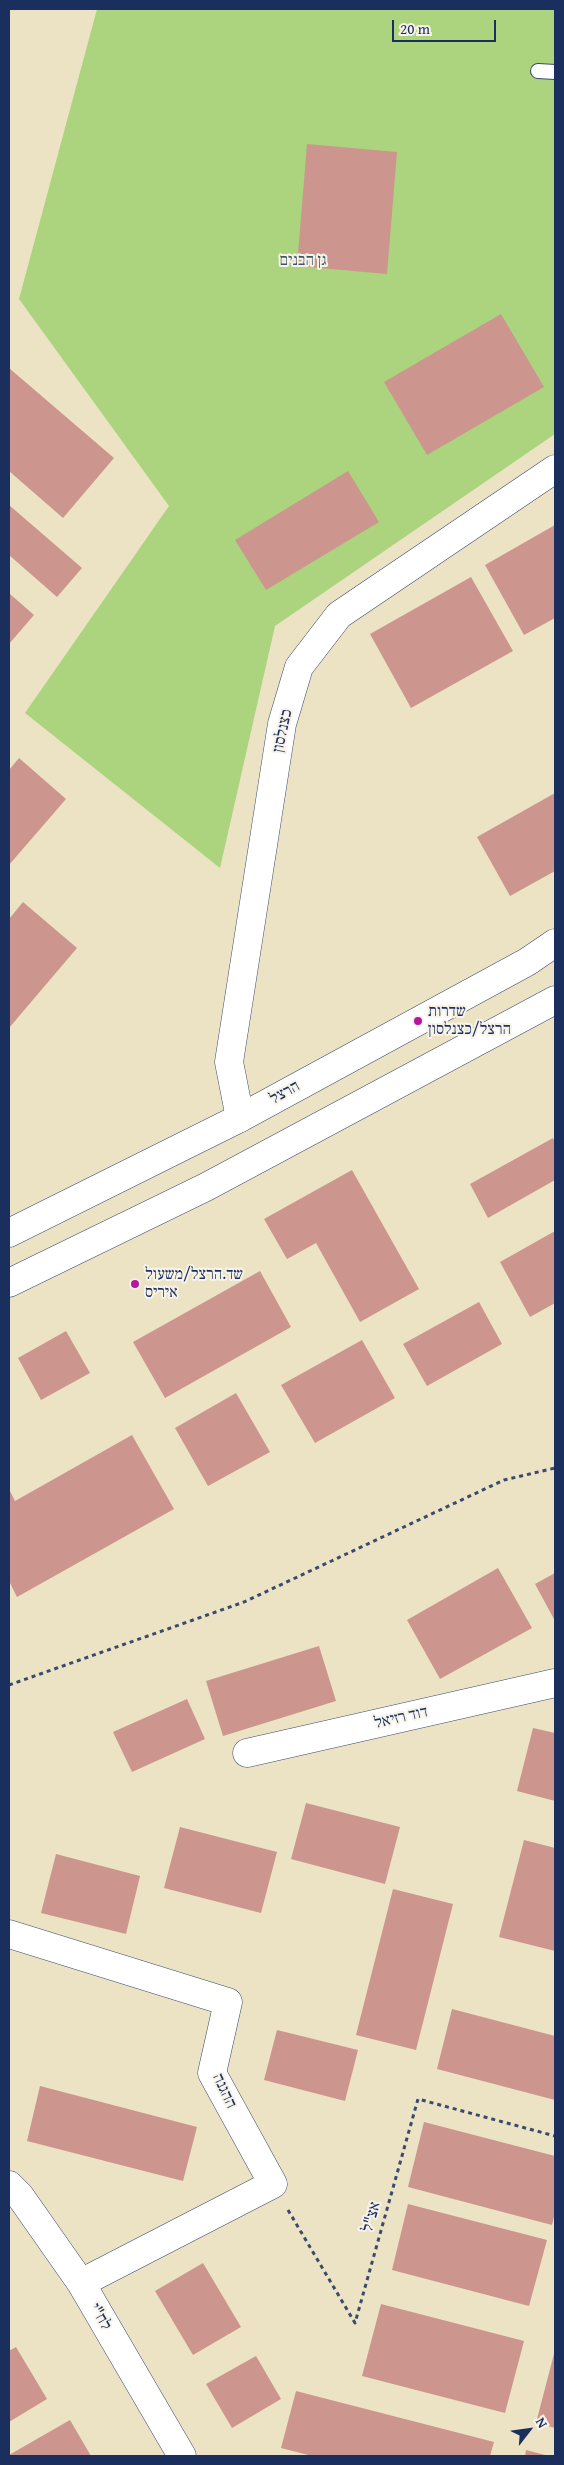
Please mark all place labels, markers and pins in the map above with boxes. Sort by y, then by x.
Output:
place label: שדרות הרצל/כצנלסון [428,1002,511,1040]
marker: שדרות הרצל/כצנלסון [412,1015,424,1027]
place label: שד.הרצל/משעול איריס [145,1265,243,1303]
marker: שד.הרצל/משעול איריס [129,1278,141,1290]

